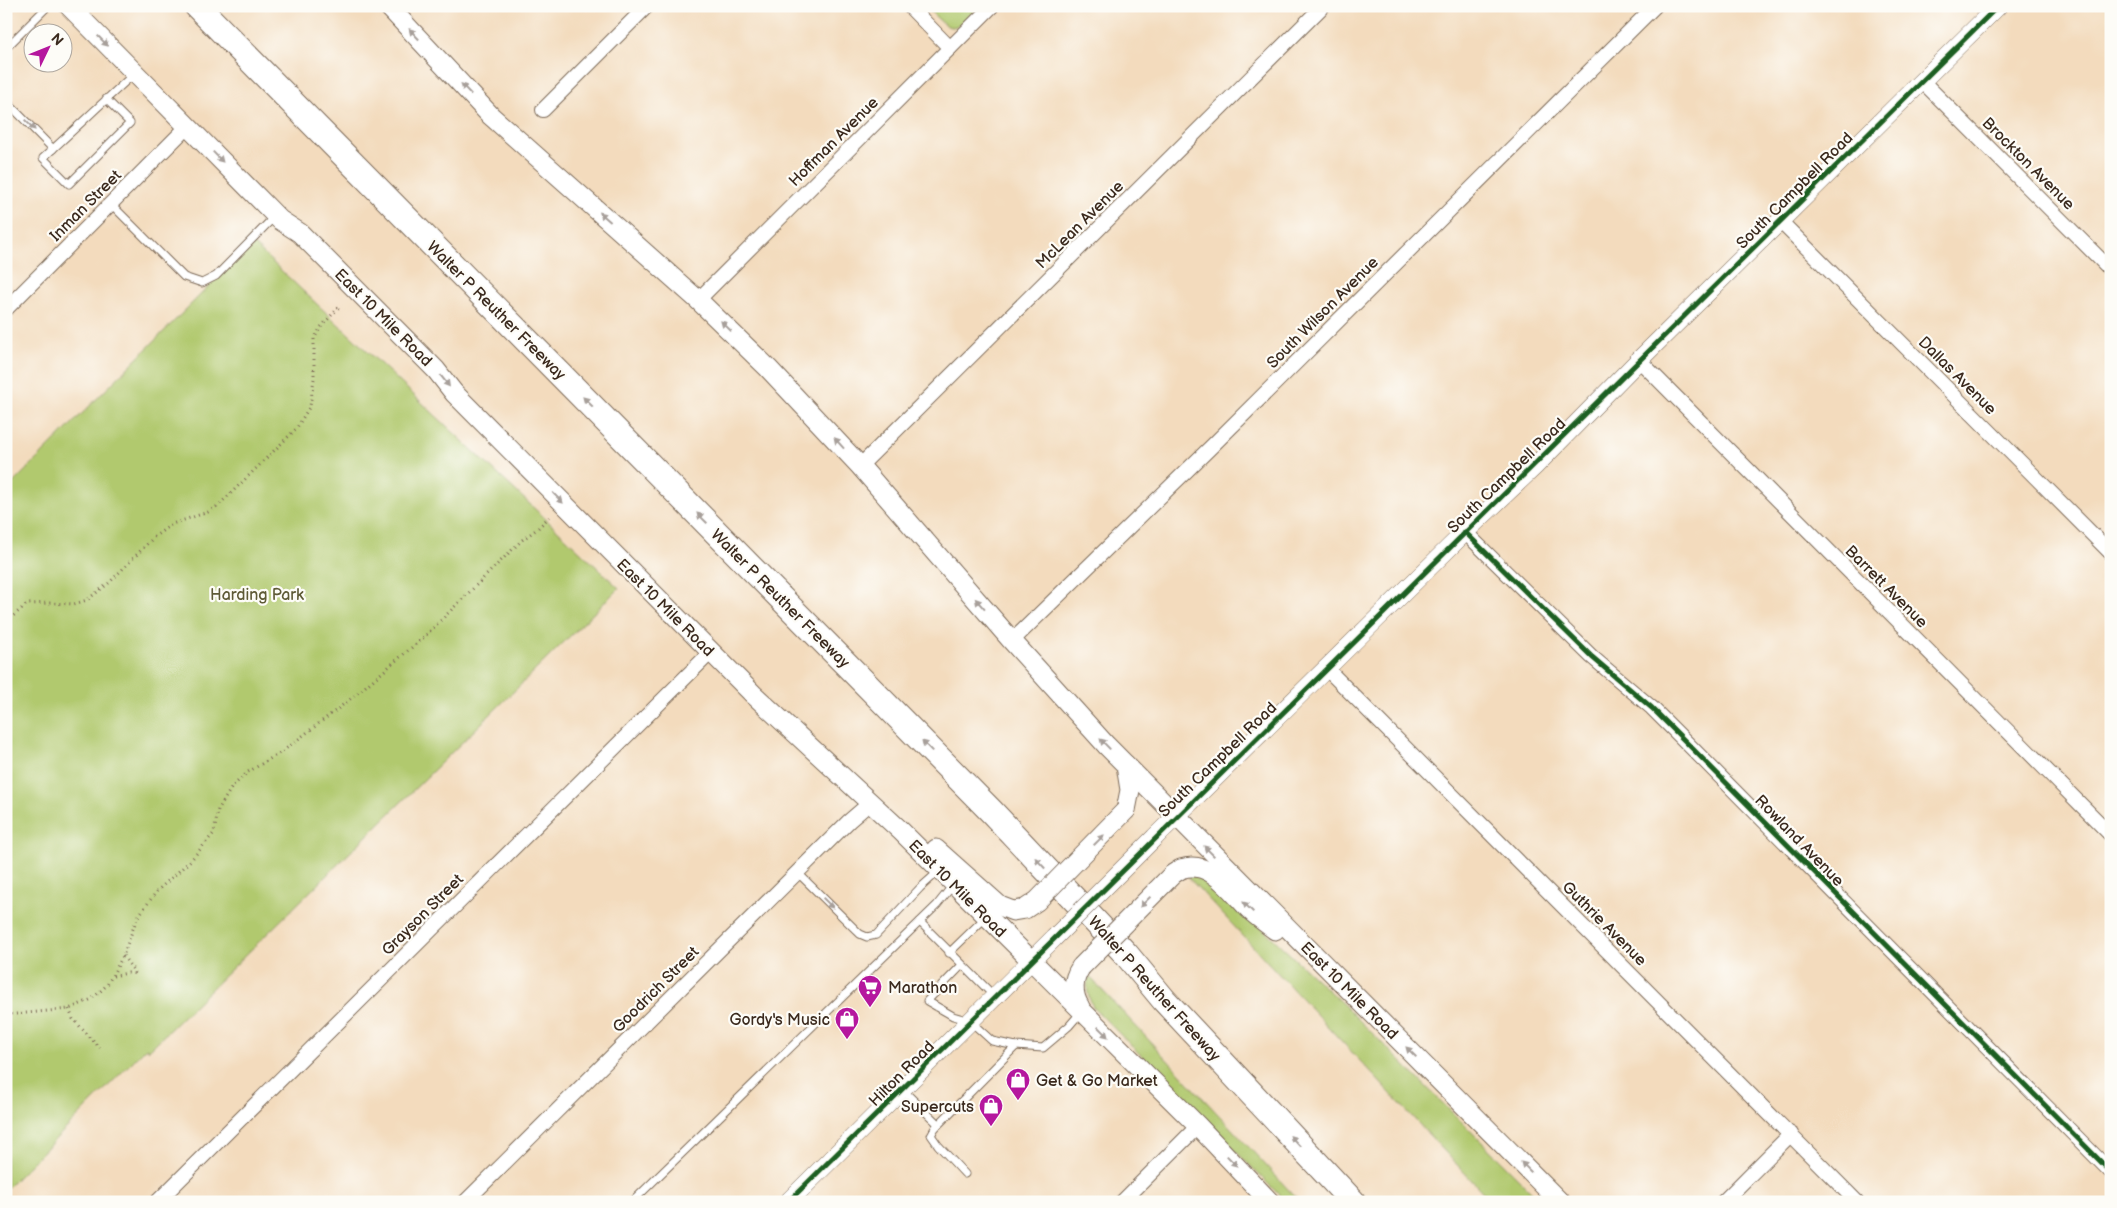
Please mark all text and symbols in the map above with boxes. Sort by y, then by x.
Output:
north arrow [22,22,72,72]
one-way arrow [408,29,420,41]
text: N [47,30,67,49]
one-way arrow [97,35,109,47]
one-way arrow [460,84,472,96]
street label: Hoffman Avenue [785,93,883,191]
street label: Brockton Avenue [1978,114,2078,215]
one-way arrow [24,118,36,130]
street label: South Campbell Road [1733,129,1857,253]
one-way arrow [212,150,224,162]
street label: Inman Street [46,166,126,246]
street label: McLean Avenue [1032,177,1128,273]
one-way arrow [599,211,611,223]
street label: Walter P Reuther Freeway [422,238,570,385]
street label: South Wilson Avenue [1263,253,1383,373]
street label: East 10 Mile Road [330,265,436,371]
one-way arrow [720,320,732,332]
street label: Dallas Avenue [1914,333,2000,419]
one-way arrow [439,374,450,387]
one-way arrow [582,396,594,408]
street label: South Campbell Road [1444,415,1570,538]
one-way arrow [833,436,844,449]
one-way arrow [551,492,563,504]
one-way arrow [696,512,708,524]
street label: Walter P Reuther Freeway [706,526,854,673]
street label: Barrett Avenue [1841,542,1931,633]
street label: East 10 Mile Road [612,555,718,661]
park label: Harding Park [210,586,304,605]
one-way arrow [974,599,986,611]
street label: South Campbell Road [1155,699,1281,822]
one-way arrow [1099,739,1111,751]
one-way arrow [921,740,933,752]
street label: Rowland Avenue [1750,791,1848,891]
one-way arrow [1092,834,1104,846]
street label: East 10 Mile Road [904,836,1010,942]
one-way arrow [1204,845,1216,857]
one-way arrow [1034,857,1046,869]
street label: Grayson Street [378,870,468,960]
street label: Guthrie Avenue [1558,878,1651,971]
one-way arrow [1139,896,1151,908]
one-way arrow [822,897,834,909]
one-way arrow [1242,901,1254,913]
street label: Walter P Reuther Freeway [1084,913,1225,1066]
street label: East 10 Mile Road [1296,938,1402,1044]
street label: Goodrich Street [609,943,703,1037]
supermarket icon: Marathon [857,974,883,1008]
place label: Marathon [888,979,957,998]
shop icon: Gordy's Music [834,1006,860,1040]
place label: Gordy's Music [729,1011,830,1030]
one-way arrow [1097,1025,1109,1037]
street label: Hilton Road [865,1037,939,1111]
one-way arrow [1406,1046,1418,1058]
shop icon: Get & Go Market [1005,1067,1031,1101]
place label: Get & Go Market [1036,1072,1158,1091]
shop icon: Supercuts [978,1093,1004,1127]
place label: Supercuts [901,1098,974,1117]
one-way arrow [1289,1135,1301,1147]
one-way arrow [1226,1155,1238,1167]
one-way arrow [1520,1161,1532,1173]

